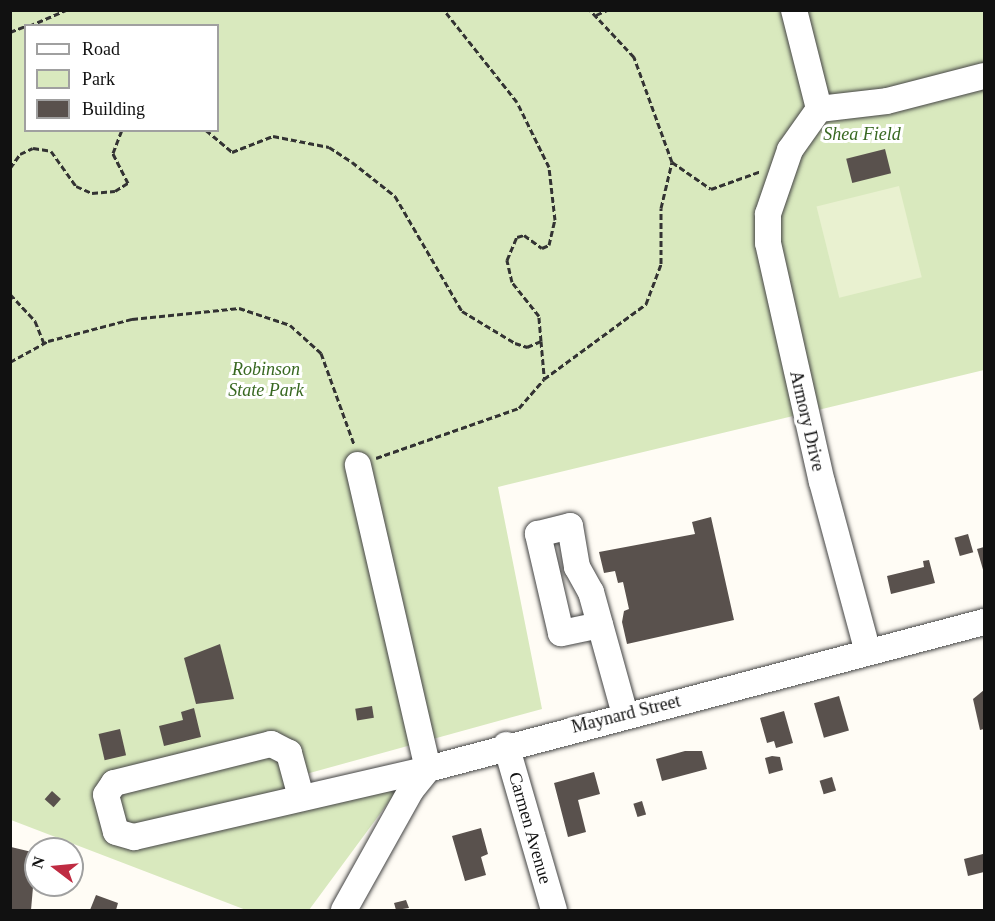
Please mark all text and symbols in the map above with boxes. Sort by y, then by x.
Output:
legend [24,24,219,132]
text: Road [82,39,120,59]
text: Park [82,69,115,89]
text: Building [82,99,145,119]
park label: Shea Field [823,123,901,145]
park label: Robinson State Park [228,359,304,401]
street label: Armory Drive [785,369,829,473]
street label: Maynard Street [569,690,683,738]
street label: Carmen Avenue [504,769,556,887]
north arrow [24,837,84,897]
text: N [28,855,48,870]

